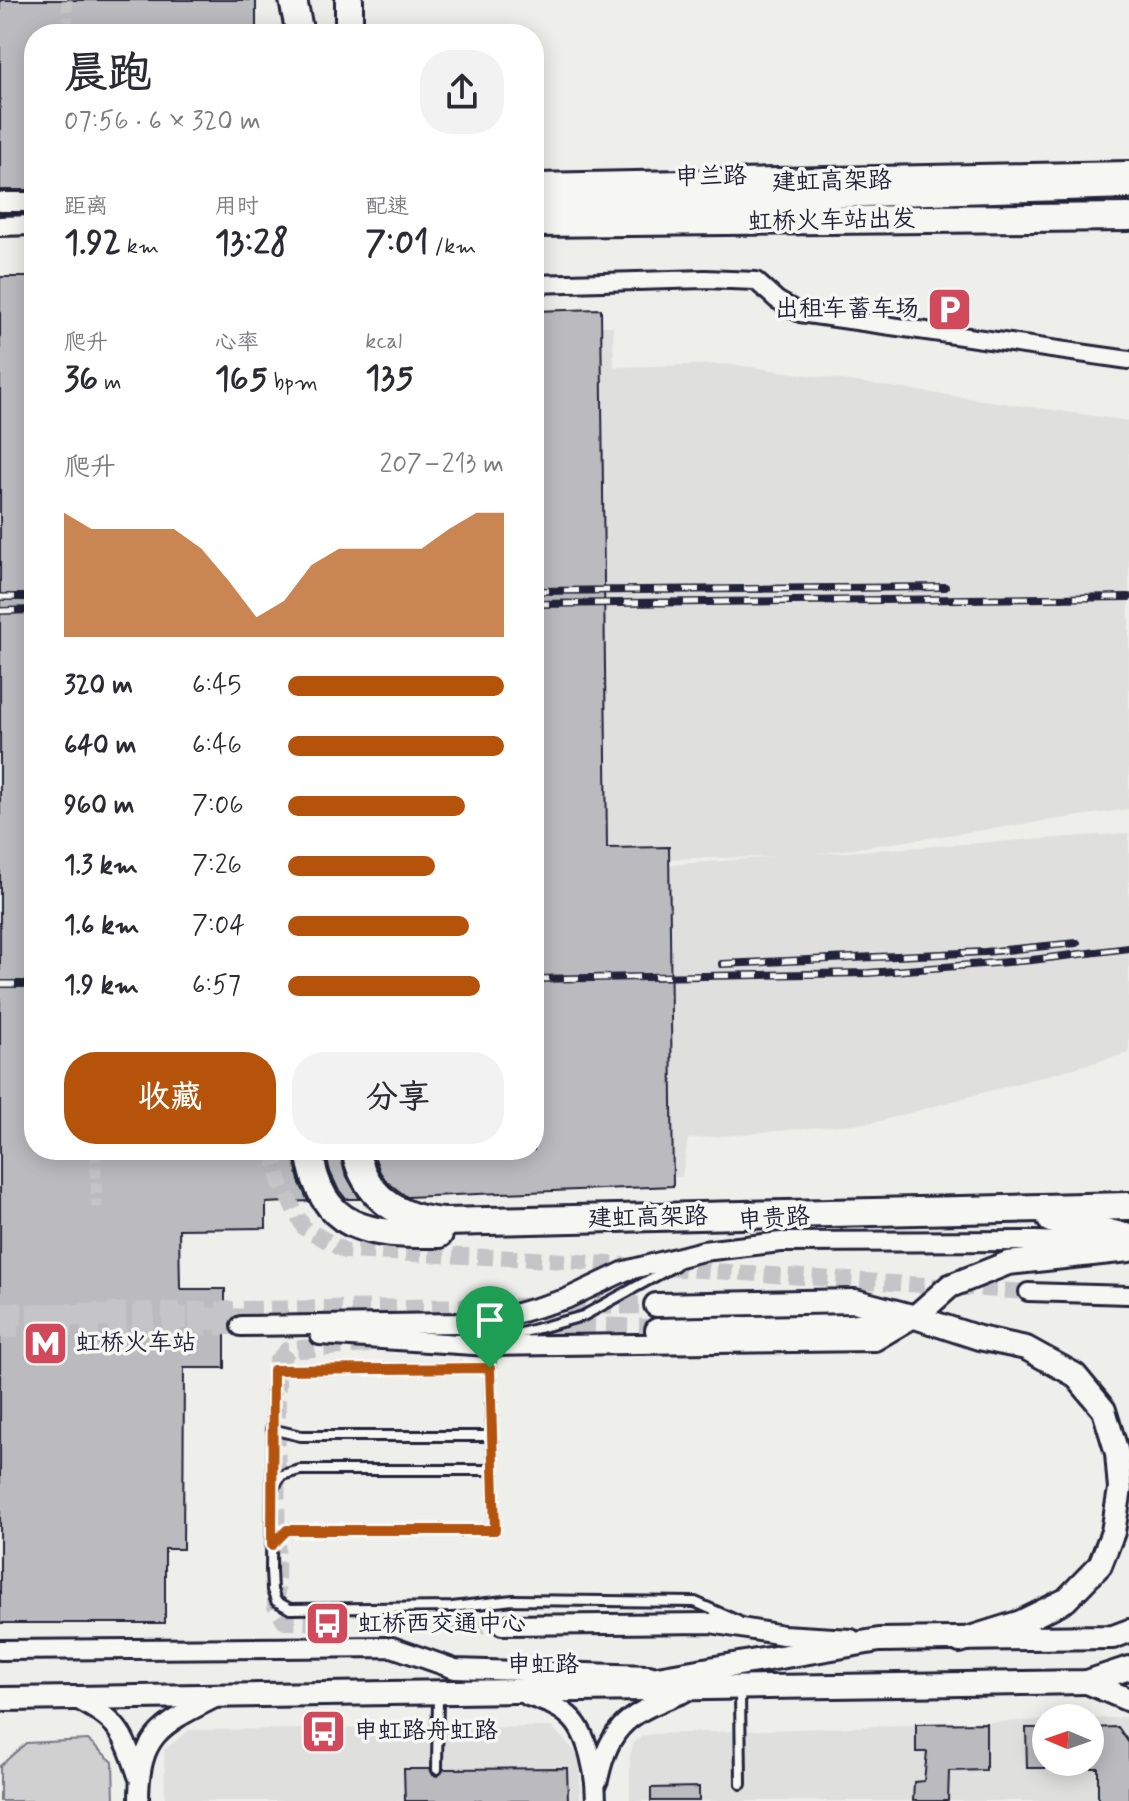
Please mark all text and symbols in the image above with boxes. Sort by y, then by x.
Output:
text: 晨跑 [64,46,152,104]
button: share [420,50,504,134]
text: 07:56 · 6 × 320 m [64,105,261,139]
street label: 申兰路 [675,161,747,193]
street label: 建虹高架路 [772,165,892,199]
text: 距离 [64,193,108,221]
text: 用时 [215,193,259,221]
text: 配速 [365,193,409,221]
street label: 虹桥火车站出发 [748,204,916,238]
text: 1.92 [64,221,121,266]
text: 13:28 [215,221,289,266]
text: 7:01 [365,221,429,266]
text: km [121,233,159,261]
text: /km [429,233,476,261]
parking icon: 出租车蓄车场 [926,285,974,333]
place label: 出租车蓄车场 [775,294,919,325]
text: kcal [365,328,402,356]
text: 爬升 [64,329,108,357]
text: 心率 [215,329,259,357]
text: 135 [365,356,414,401]
text: 36 [64,357,98,402]
text: 165 [215,357,268,402]
text: m [98,369,122,397]
text: bpm [268,369,318,397]
text: 207–213 m [380,448,504,482]
text: 爬升 [64,451,116,485]
text: 320 m [64,669,133,703]
text: 6:45 [192,669,241,703]
text: 640 m [64,729,136,763]
text: 6:46 [192,729,242,763]
text: 960 m [64,789,135,823]
text: 7:06 [192,789,244,823]
text: 1.3 km [64,849,138,883]
text: 7:26 [192,849,242,883]
text: 1.6 km [64,909,139,943]
text: 7:04 [192,909,245,943]
text: 1.9 km [64,969,139,1003]
text: 6:57 [192,969,241,1003]
button: 收藏 [64,1052,276,1144]
button: 分享 [292,1052,504,1144]
street label: 建虹高架路 [588,1201,708,1235]
street label: 申贵路 [737,1201,811,1237]
pin [456,1286,524,1368]
icon: arrive [468,1298,512,1342]
metro station icon: 虹桥火车站 [21,1319,69,1367]
place label: 虹桥火车站 [76,1328,196,1359]
bus stop icon: 虹桥西交通中心 [303,1600,351,1648]
place label: 虹桥西交通中心 [358,1609,526,1640]
street label: 申虹路 [507,1650,579,1681]
north arrow [1032,1704,1104,1776]
map controls [1032,1704,1104,1776]
bus stop icon: 申虹路舟虹路 [299,1707,347,1755]
place label: 申虹路舟虹路 [354,1716,498,1747]

